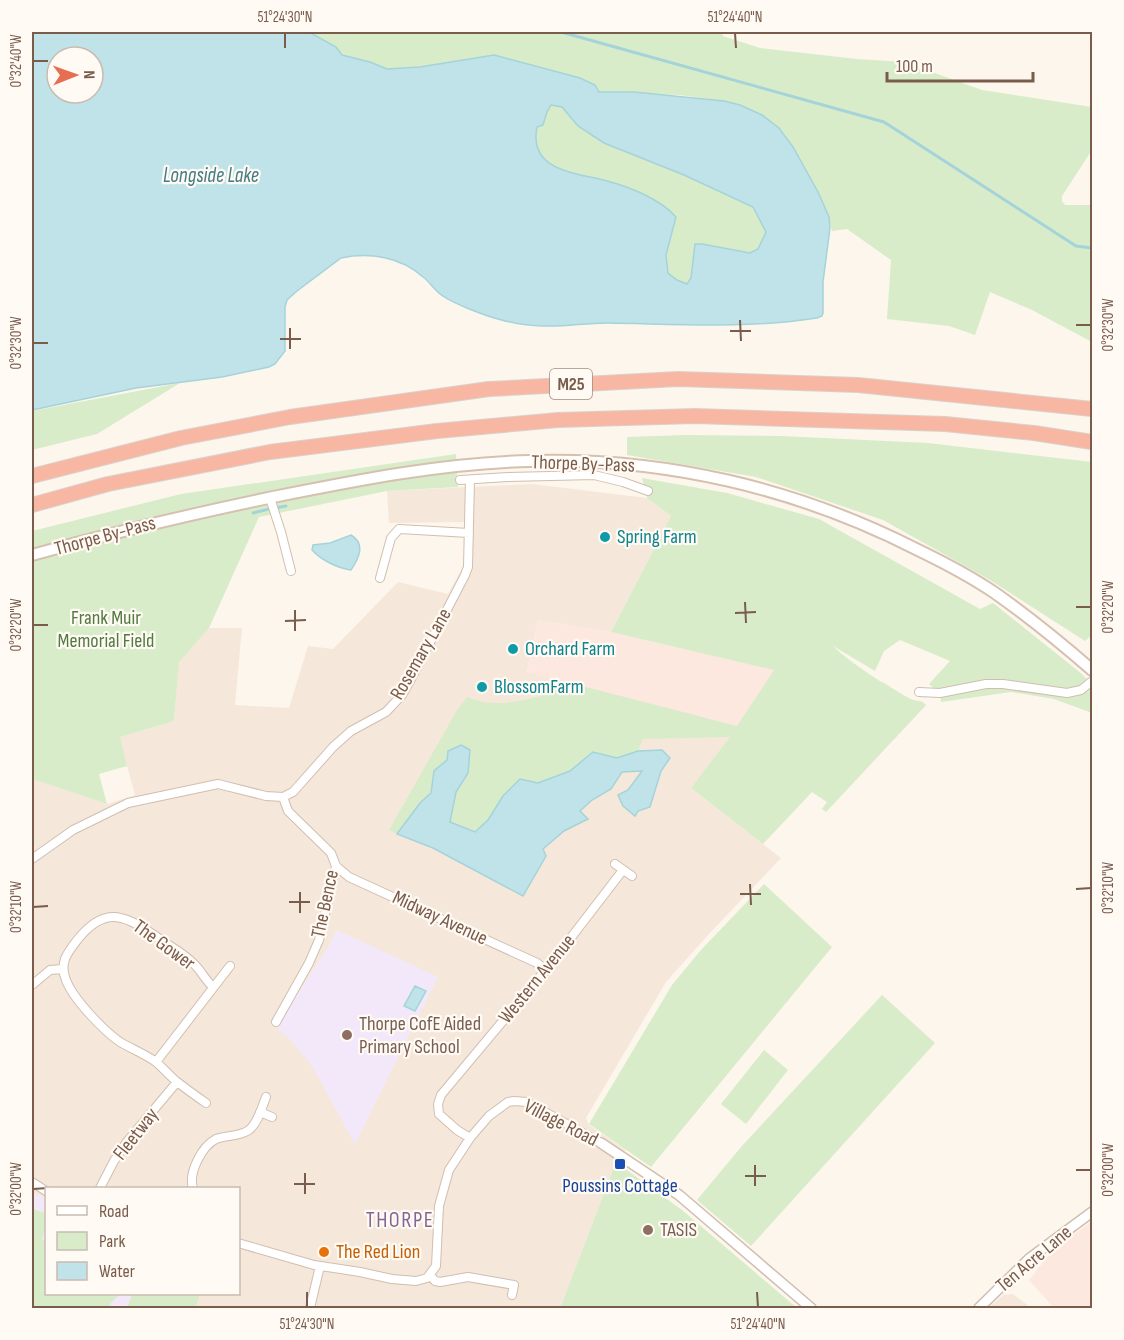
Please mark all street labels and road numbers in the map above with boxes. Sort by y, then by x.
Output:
road number: M25 [550,369,592,399]
street label: Thorpe By-Pass [531,450,635,478]
street label: Thorpe By-Pass [52,511,158,561]
street label: Rosemary Lane [385,604,457,704]
street label: The Bence [306,868,344,940]
street label: Midway Avenue [389,886,491,950]
street label: The Gower [128,914,200,976]
street label: Western Avenue [494,929,580,1029]
street label: Village Road [520,1094,602,1152]
street label: Fleetway [108,1103,164,1165]
street label: Ten Acre Lane [991,1220,1077,1298]

